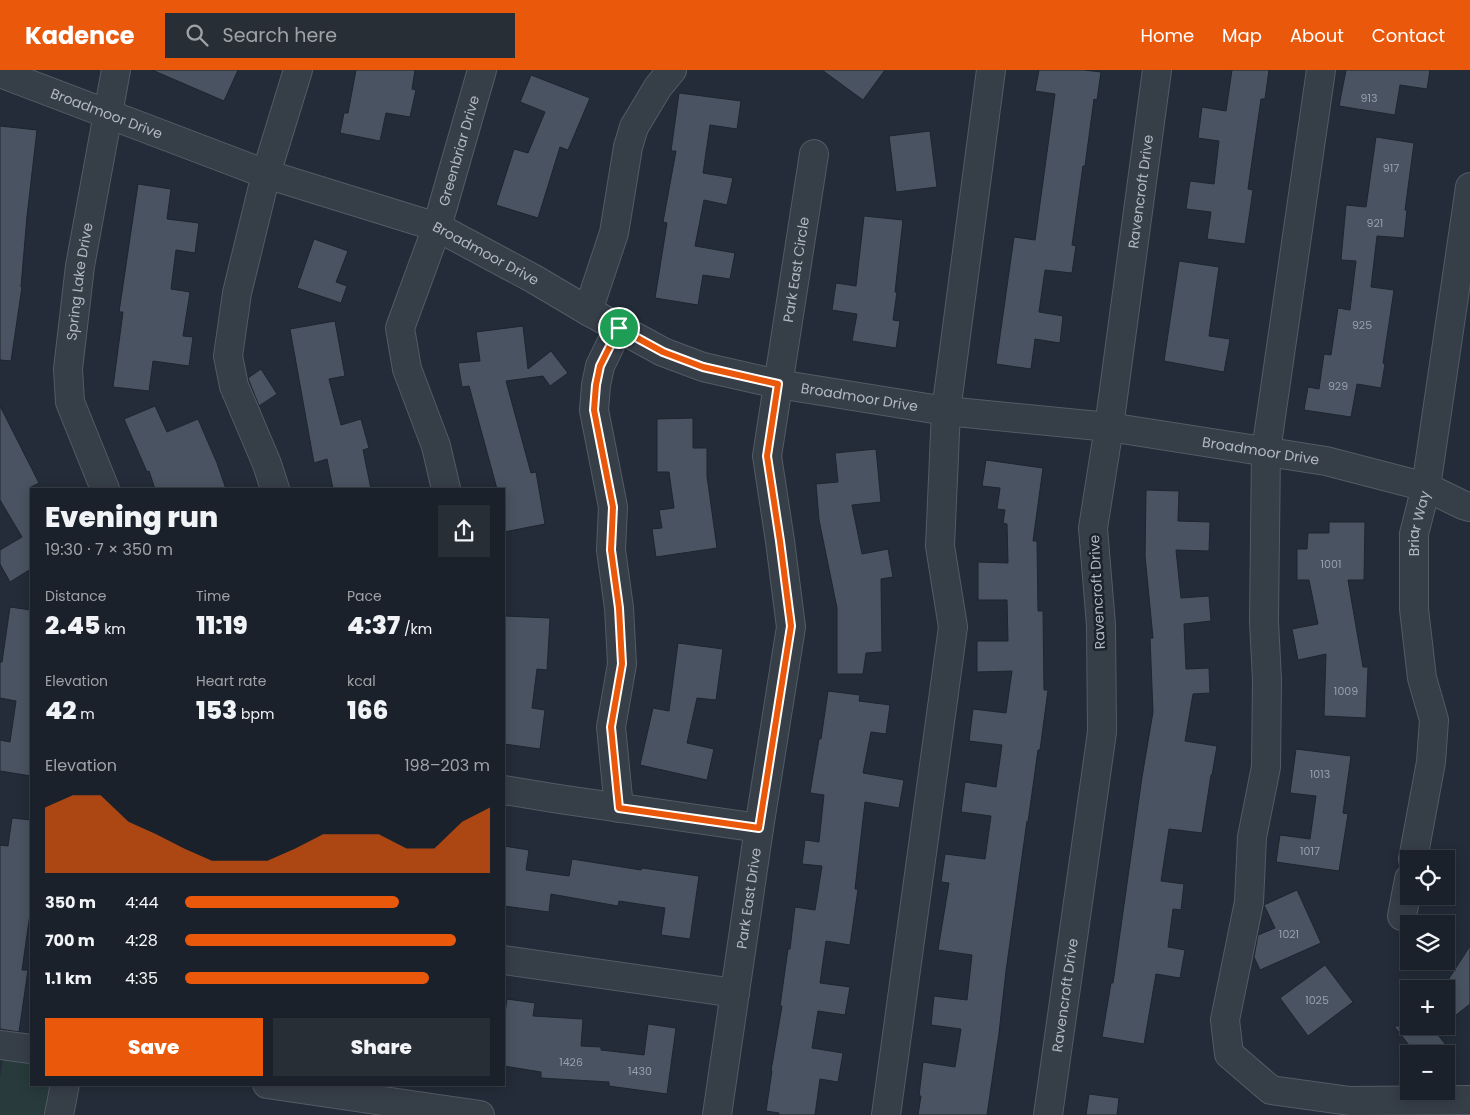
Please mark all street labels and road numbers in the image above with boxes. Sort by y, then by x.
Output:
street label: Broadmoor Drive [48,83,166,144]
street label: Greenbriar Drive [434,93,484,208]
street label: Ravencroft Drive [1123,133,1158,250]
street label: Park East Circle [778,215,814,324]
street label: Broadmoor Drive [429,216,543,290]
street label: Spring Lake Drive [61,221,98,342]
street label: Broadmoor Drive [800,378,920,416]
street label: Broadmoor Drive [1201,432,1321,470]
street label: Briar Way [1404,488,1435,556]
street label: Ravencroft Drive [1084,534,1110,650]
street label: Park East Drive [731,846,766,950]
street label: Ravencroft Drive [1047,937,1083,1053]

